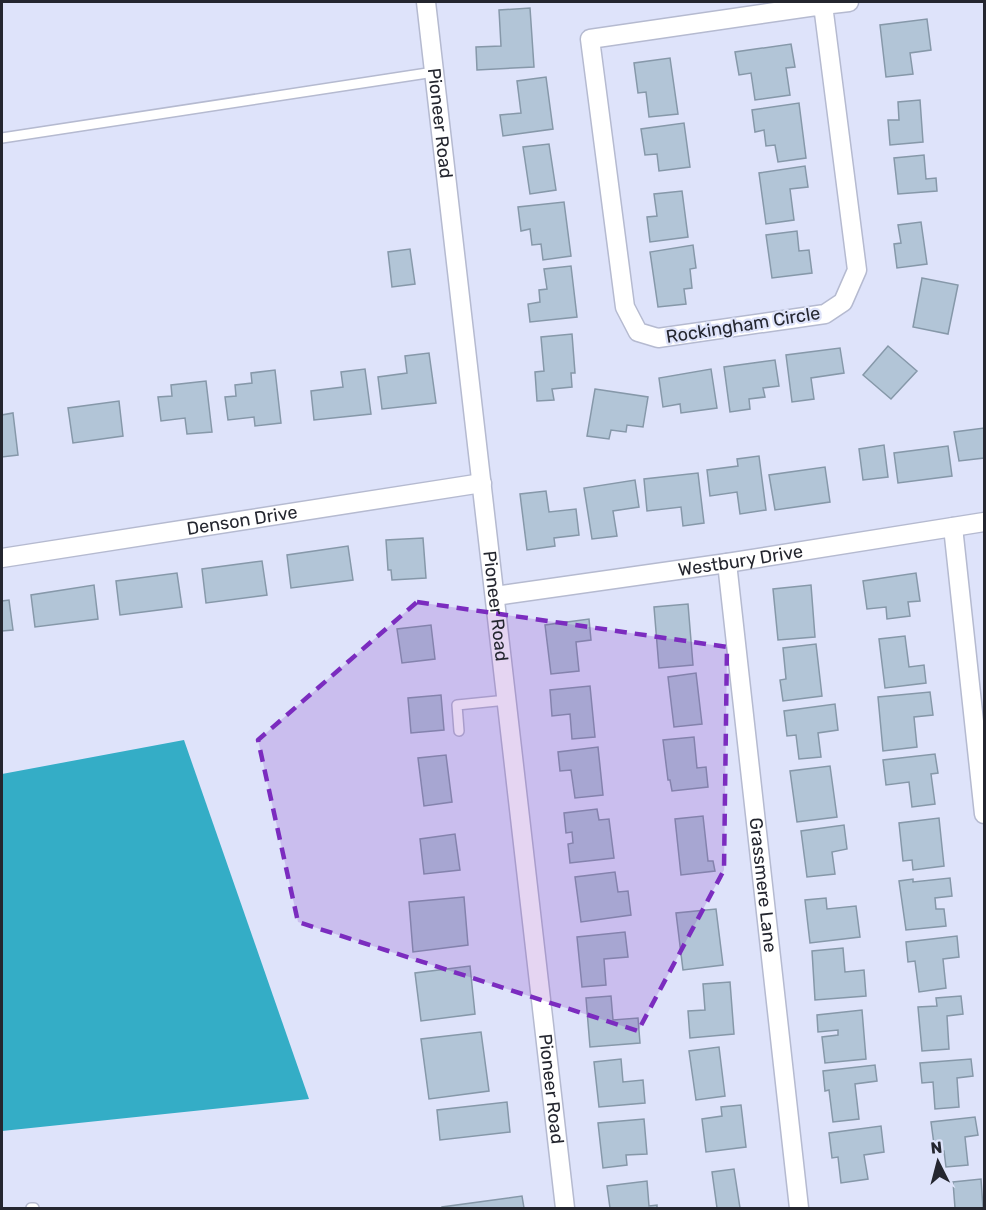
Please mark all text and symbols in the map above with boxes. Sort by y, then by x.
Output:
street label: Pioneer Road [423,67,457,180]
street label: Rockingham Circle [664,302,822,348]
street label: Denson Drive [185,501,299,540]
street label: Westbury Drive [677,540,804,581]
street label: Pioneer Road [478,550,513,662]
street label: Grassmere Lane [744,816,781,954]
street label: Pioneer Road [534,1032,569,1145]
north arrow [908,1132,968,1192]
text: N [930,1138,943,1158]

